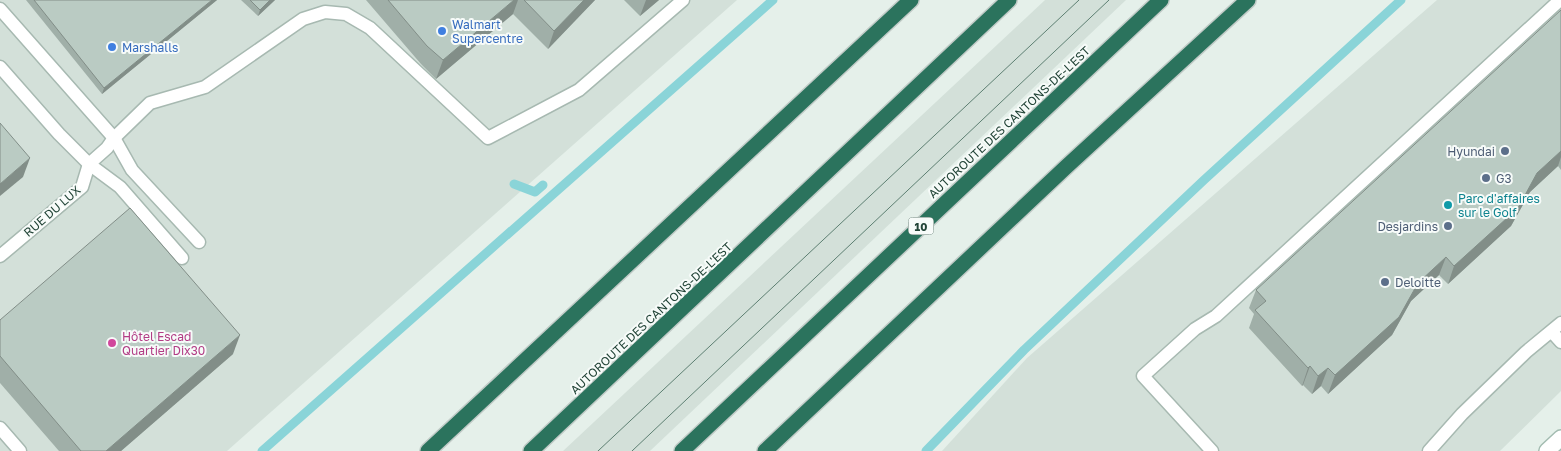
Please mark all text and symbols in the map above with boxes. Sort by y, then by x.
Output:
place label: Walmart Supercentre [452,17,523,46]
marker: Walmart Supercentre [436,25,448,37]
place label: Marshalls [122,40,178,55]
marker: Marshalls [106,41,118,53]
street label: AUTOROUTE DES CANTONS-DE-L'EST [925,43,1093,201]
place label: Hyundai [1447,144,1495,159]
marker: Hyundai [1499,145,1511,157]
place label: G3 [1496,171,1511,186]
marker: G3 [1480,172,1492,184]
street label: RUE DU LUX [20,182,84,240]
place label: Parc d'affaires sur le Golf [1458,191,1540,220]
marker: Parc d'affaires sur le Golf [1442,199,1454,211]
road number: 10 [908,218,934,235]
place label: Desjardins [1377,219,1438,234]
marker: Desjardins [1442,220,1454,232]
street label: AUTOROUTE DES CANTONS-DE-L'EST [567,239,735,397]
place label: Deloitte [1395,275,1441,290]
marker: Deloitte [1379,276,1391,288]
place label: Hôtel Escad Quartier Dix30 [122,329,205,358]
marker: Hôtel Escad Quartier Dix30 [106,337,118,349]

